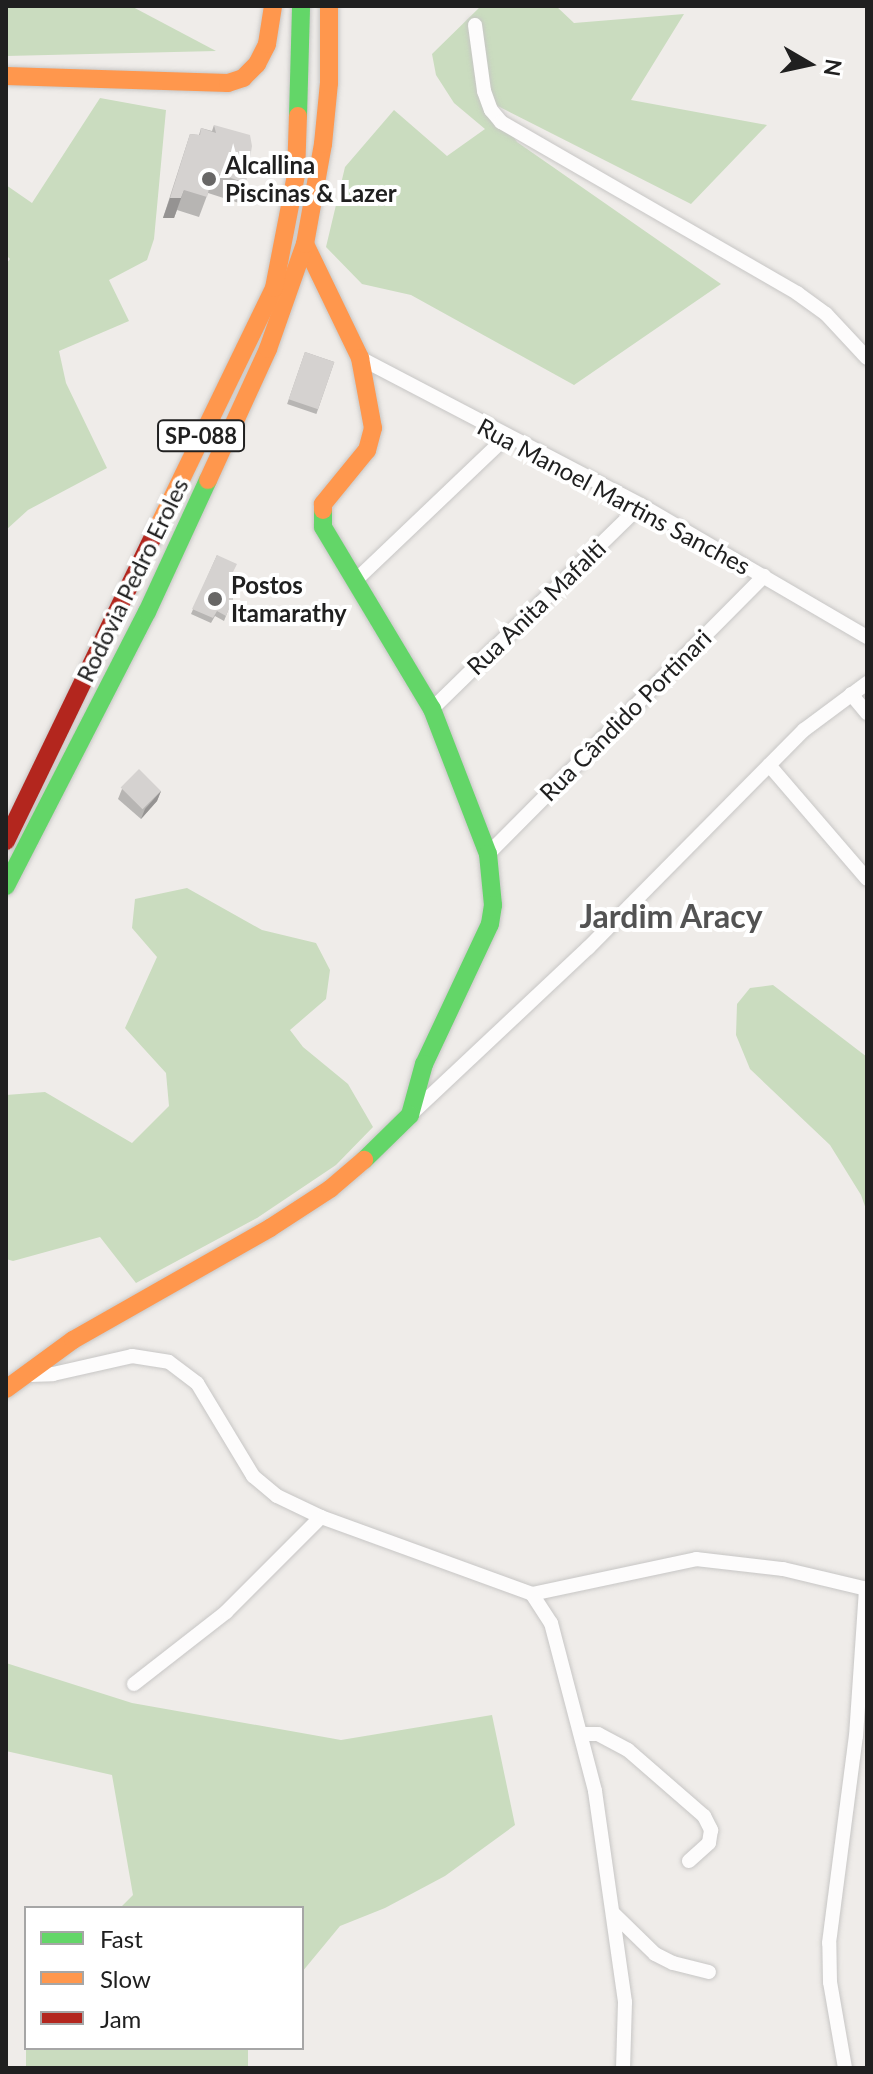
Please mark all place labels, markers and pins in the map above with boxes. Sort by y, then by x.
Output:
place label: Alcallina Piscinas & Lazer [225,151,397,207]
marker: Alcallina Piscinas & Lazer [200,170,218,188]
place label: Postos Itamarathy [231,571,347,627]
marker: Postos Itamarathy [206,590,224,608]

